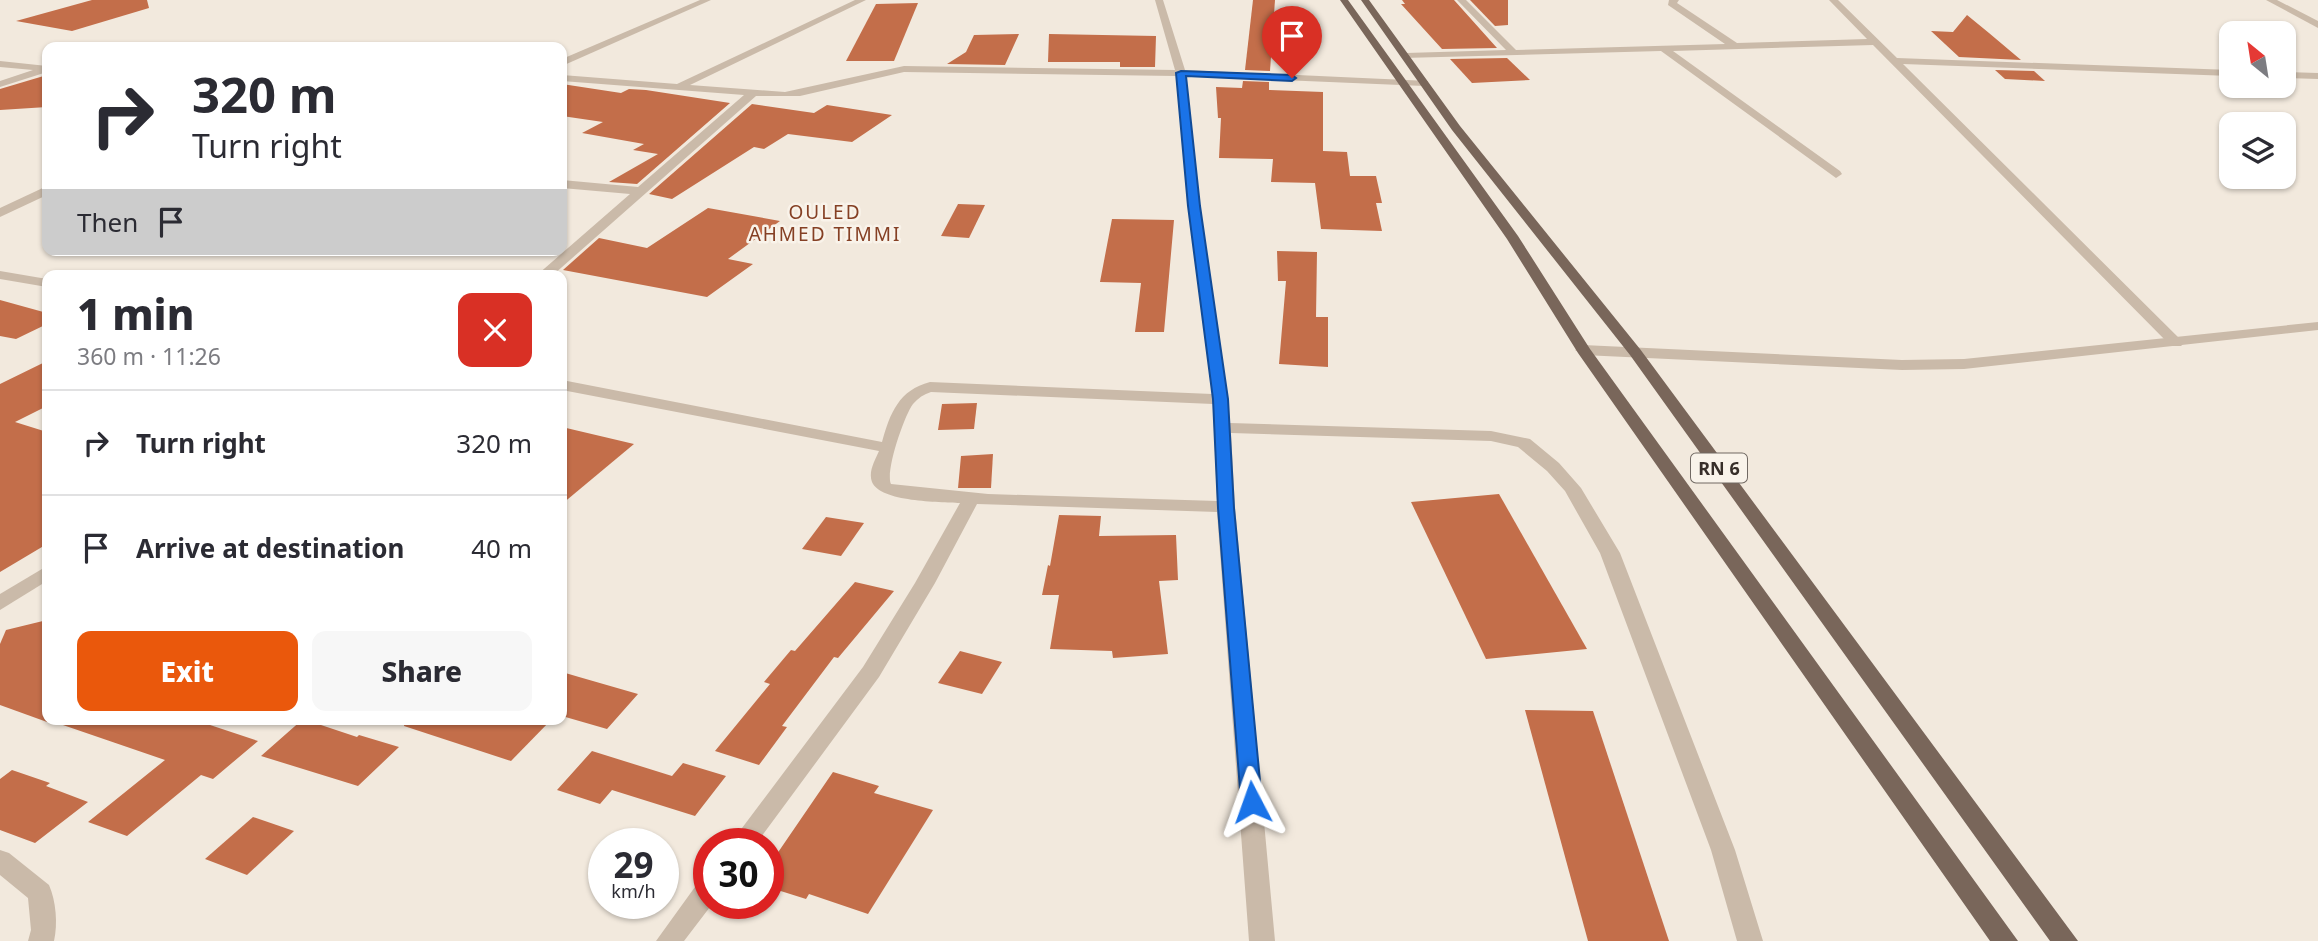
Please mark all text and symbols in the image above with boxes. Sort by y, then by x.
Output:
pin [1262,6,1322,78]
icon: arrive [1273,17,1311,55]
north arrow [2219,21,2296,98]
map controls [2219,21,2296,189]
text: 320 m [192,61,337,127]
icon: right [77,70,168,161]
button: layers [2219,112,2296,189]
text: Turn right [192,124,342,167]
district label: OULED AHMED TIMMI [749,199,901,247]
icon: arrive [152,203,190,241]
text: Then [77,204,138,240]
text: 1 min [77,285,194,342]
button: close [458,293,532,367]
text: 360 m · 11:26 [77,340,221,372]
icon: right [77,424,115,462]
text: Turn right [136,425,266,461]
text: 320 m [456,425,532,461]
road number: RN 6 [1691,454,1747,482]
icon: arrive [77,529,115,567]
text: Arrive at destination [136,530,405,566]
text: 40 m [471,530,532,566]
button: Exit [77,631,298,711]
button: Share [312,631,532,711]
position arrow [1215,765,1289,839]
speed limit sign: 30 [693,828,784,919]
text: 29 [613,841,654,888]
text: km/h [611,879,656,903]

